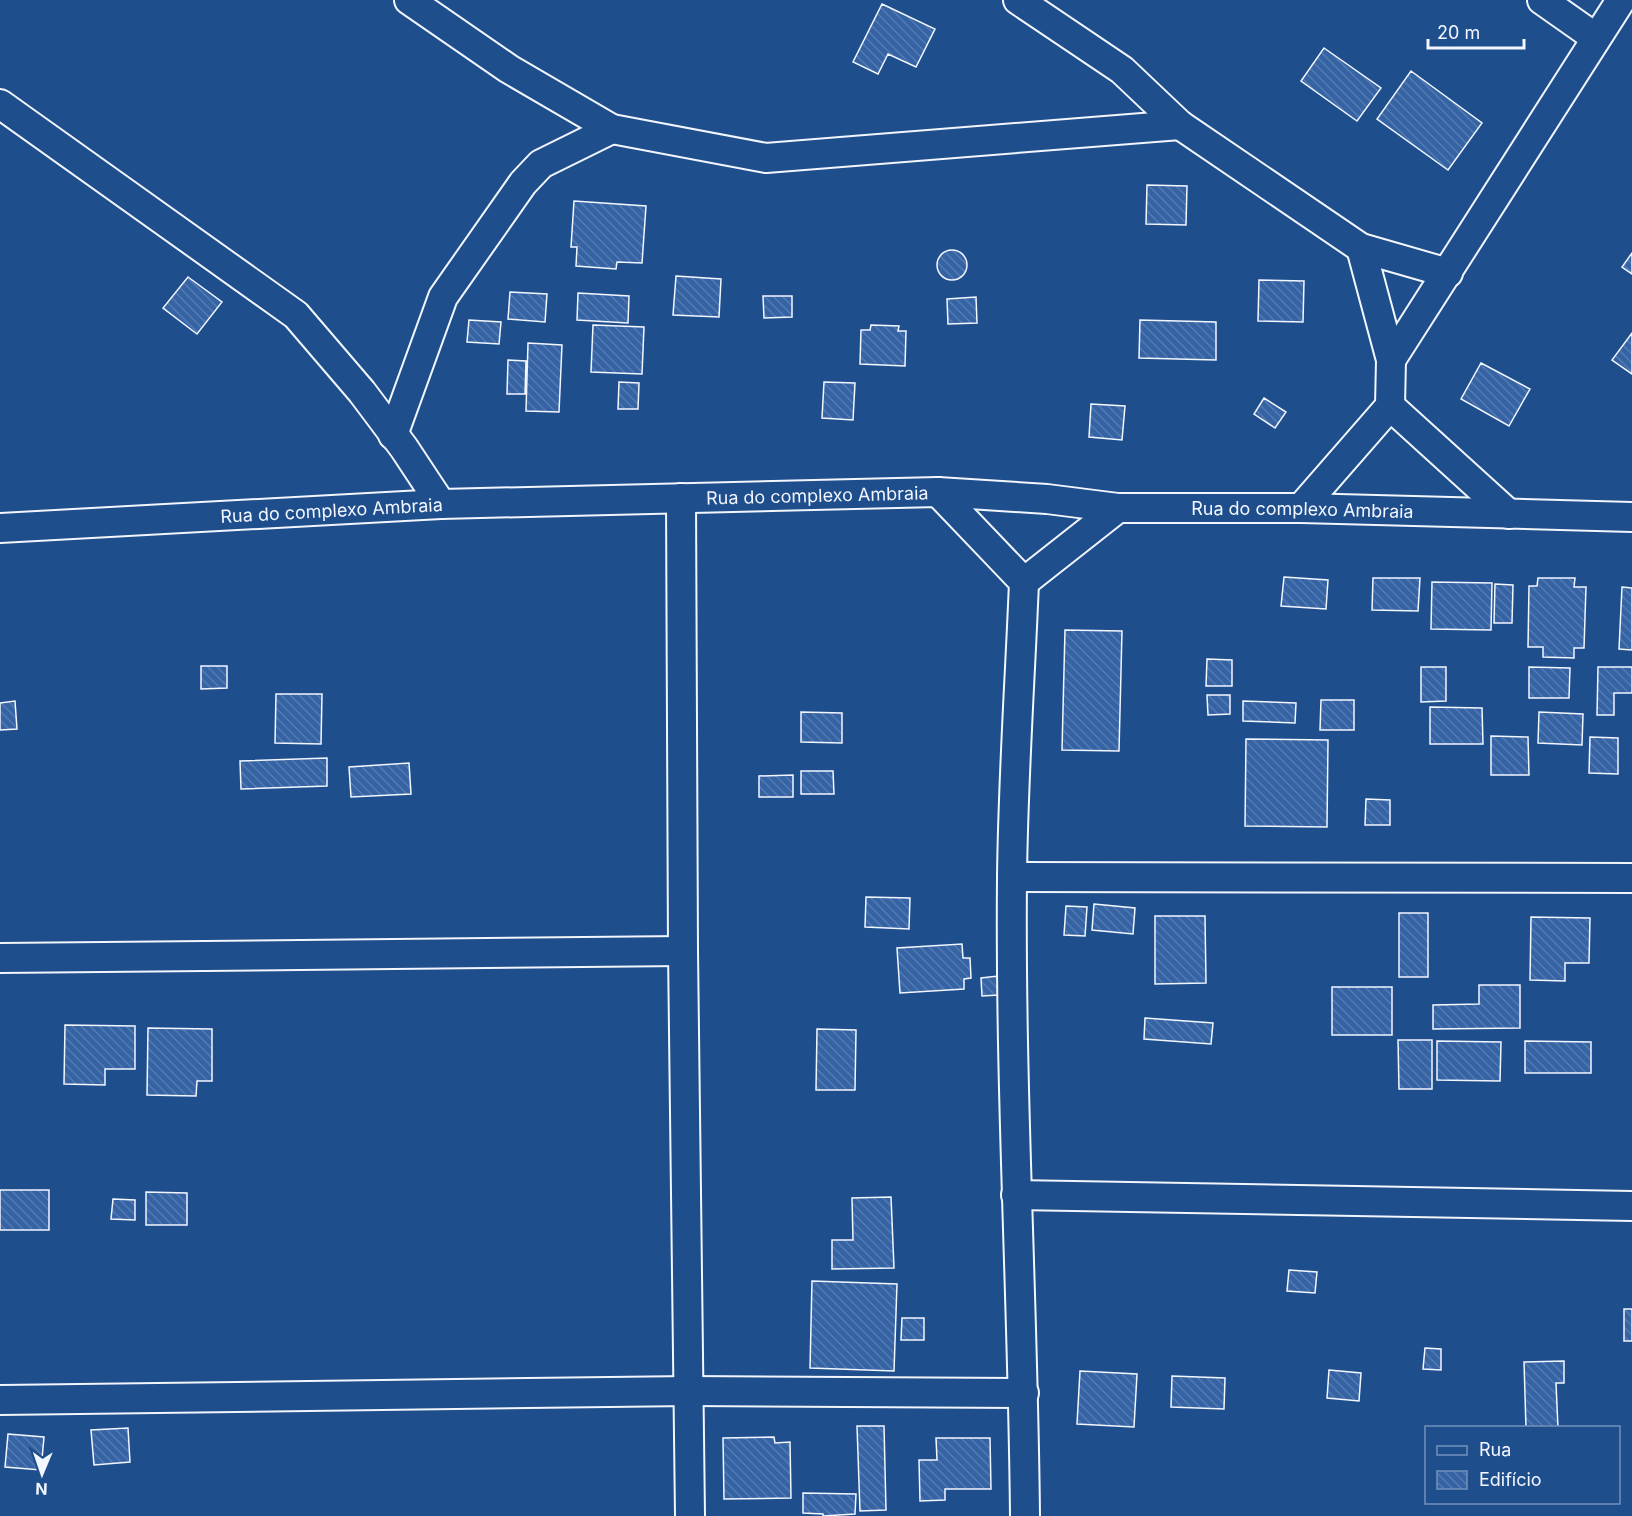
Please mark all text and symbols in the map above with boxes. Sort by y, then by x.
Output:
scale bar [1428,12,1524,50]
text: 20 m [1437,22,1480,43]
street label: Rua do complexo Ambraia [706,482,929,508]
street label: Rua do complexo Ambraia [220,493,443,526]
street label: Rua do complexo Ambraia [1191,498,1414,522]
legend [1425,1426,1620,1504]
text: Rua [1479,1439,1511,1460]
north arrow [12,1444,72,1504]
text: Edifício [1479,1469,1542,1490]
text: N [35,1479,48,1499]

